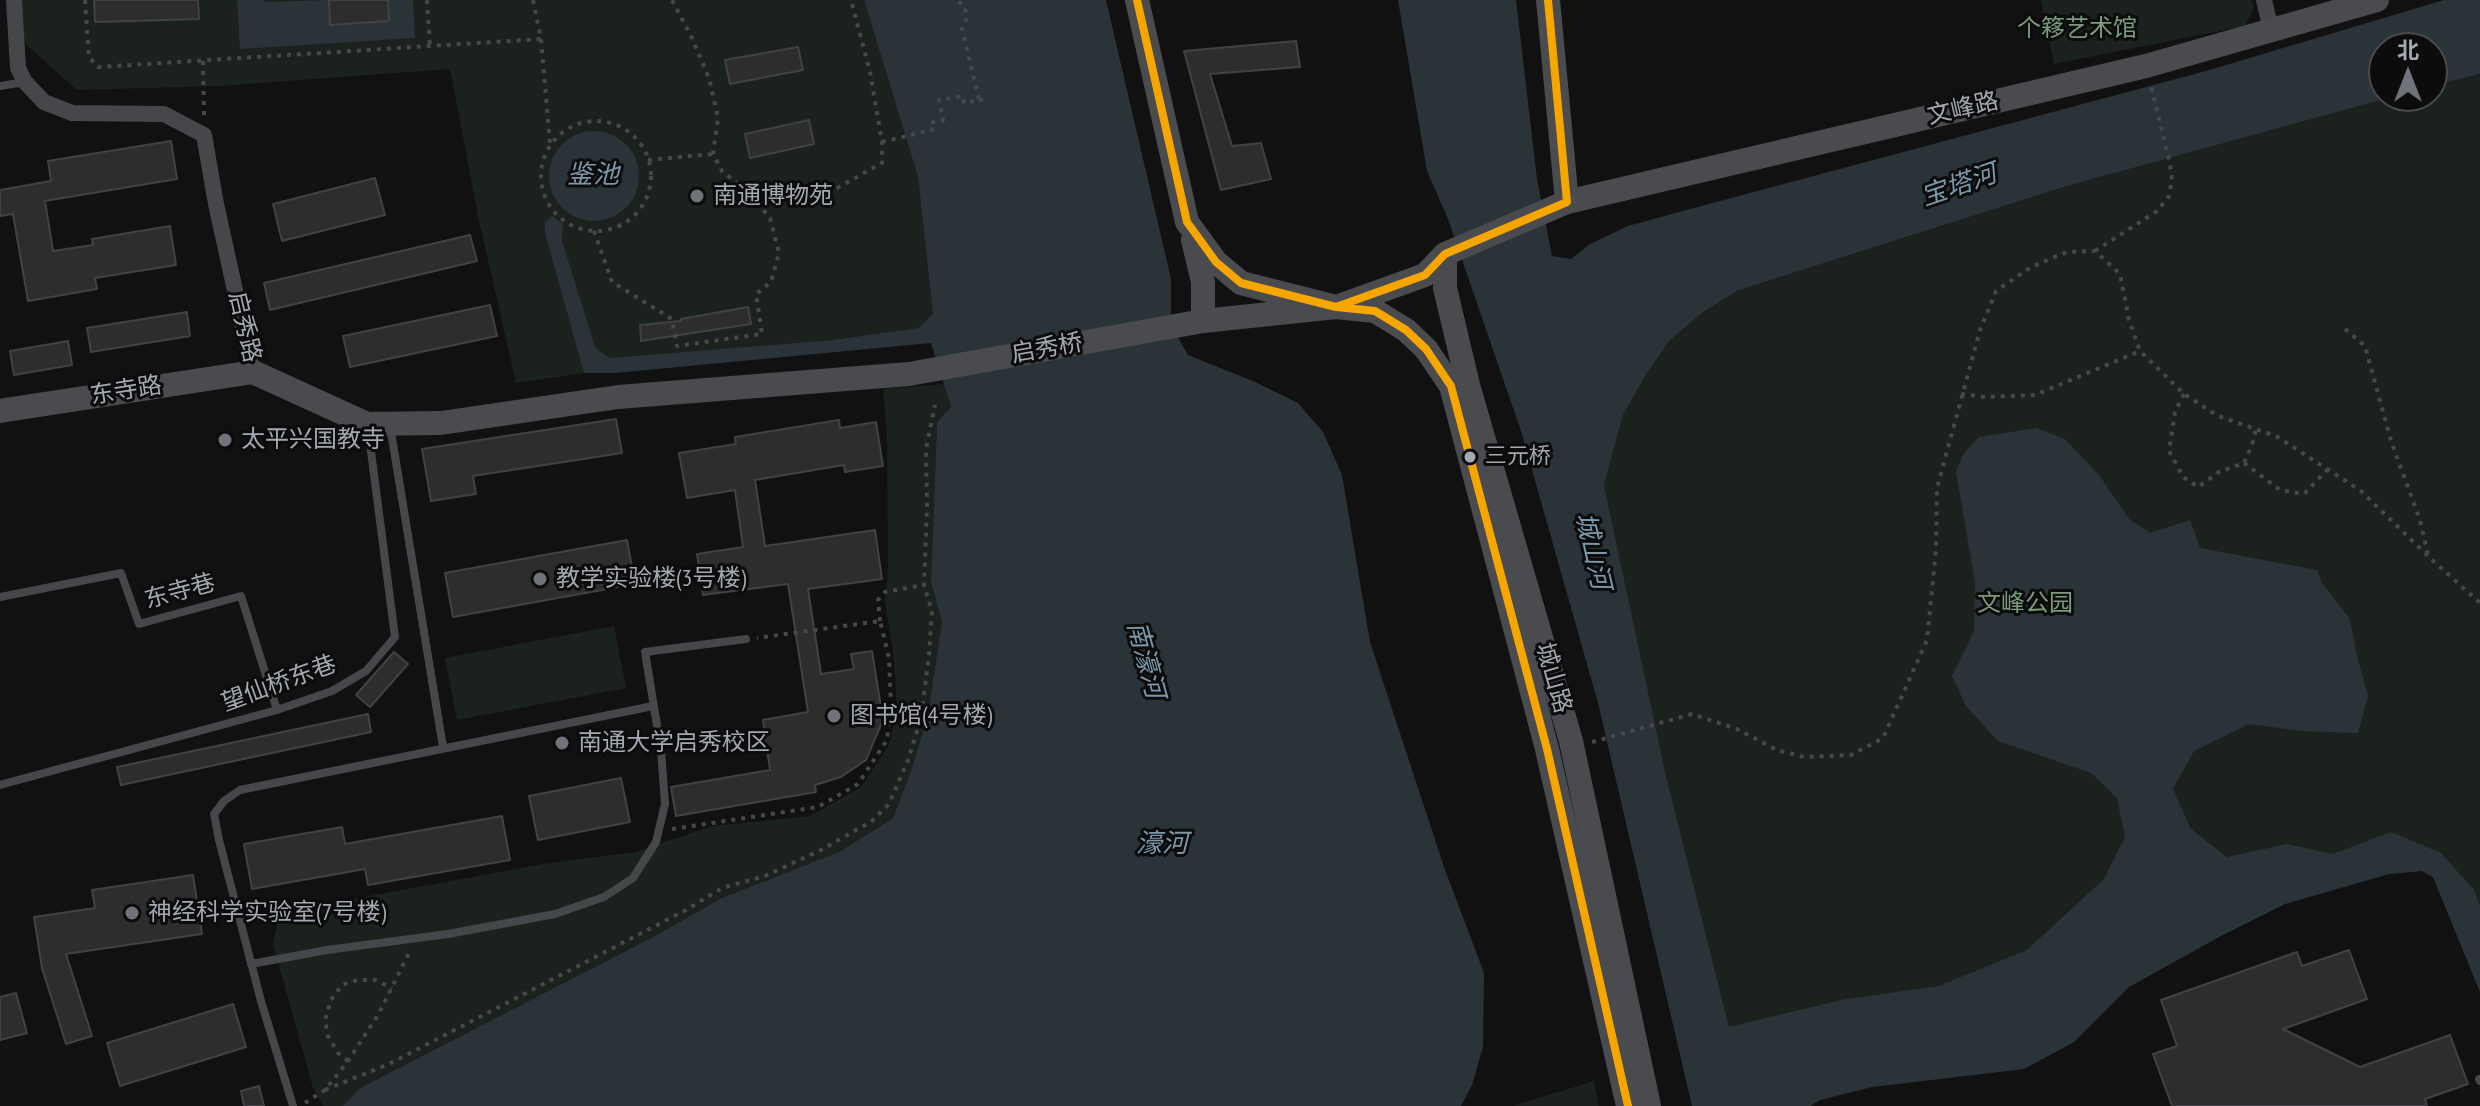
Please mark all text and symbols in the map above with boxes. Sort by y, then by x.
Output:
park label: 个簃艺术馆 [2017,15,2137,43]
north arrow [2368,32,2448,112]
text: 北 [2397,36,2419,64]
street label: 文峰路 [1925,87,2001,131]
water label: 宝塔河 [1917,159,2001,213]
water label: 鉴池 [567,160,619,192]
place label: 南通博物苑 [713,182,833,210]
marker: 南通博物苑 [688,187,706,205]
street label: 启秀路 [222,289,266,365]
street label: 启秀桥 [1009,329,1085,369]
street label: 东寺路 [88,371,164,411]
place label: 太平兴国教寺 [241,426,385,454]
marker: 太平兴国教寺 [216,431,234,449]
place label: 三元桥 [1485,444,1551,470]
marker: 三元桥 [1462,449,1478,465]
water label: 城山河 [1568,509,1616,593]
place label: 教学实验楼(3号楼) [556,565,746,593]
street label: 东寺巷 [141,569,219,615]
marker: 教学实验楼(3号楼) [531,570,549,588]
park label: 文峰公园 [1977,590,2073,618]
water label: 南濠河 [1120,618,1170,702]
street label: 城山路 [1529,639,1577,717]
street label: 望仙桥东巷 [218,650,340,718]
place label: 图书馆(4号楼) [850,702,992,730]
marker: 图书馆(4号楼) [825,707,843,725]
place label: 南通大学启秀校区 [578,729,770,757]
marker: 南通大学启秀校区 [553,734,571,752]
water label: 濠河 [1136,829,1188,861]
place label: 神经科学实验室(7号楼) [148,899,386,927]
marker: 神经科学实验室(7号楼) [123,904,141,922]

